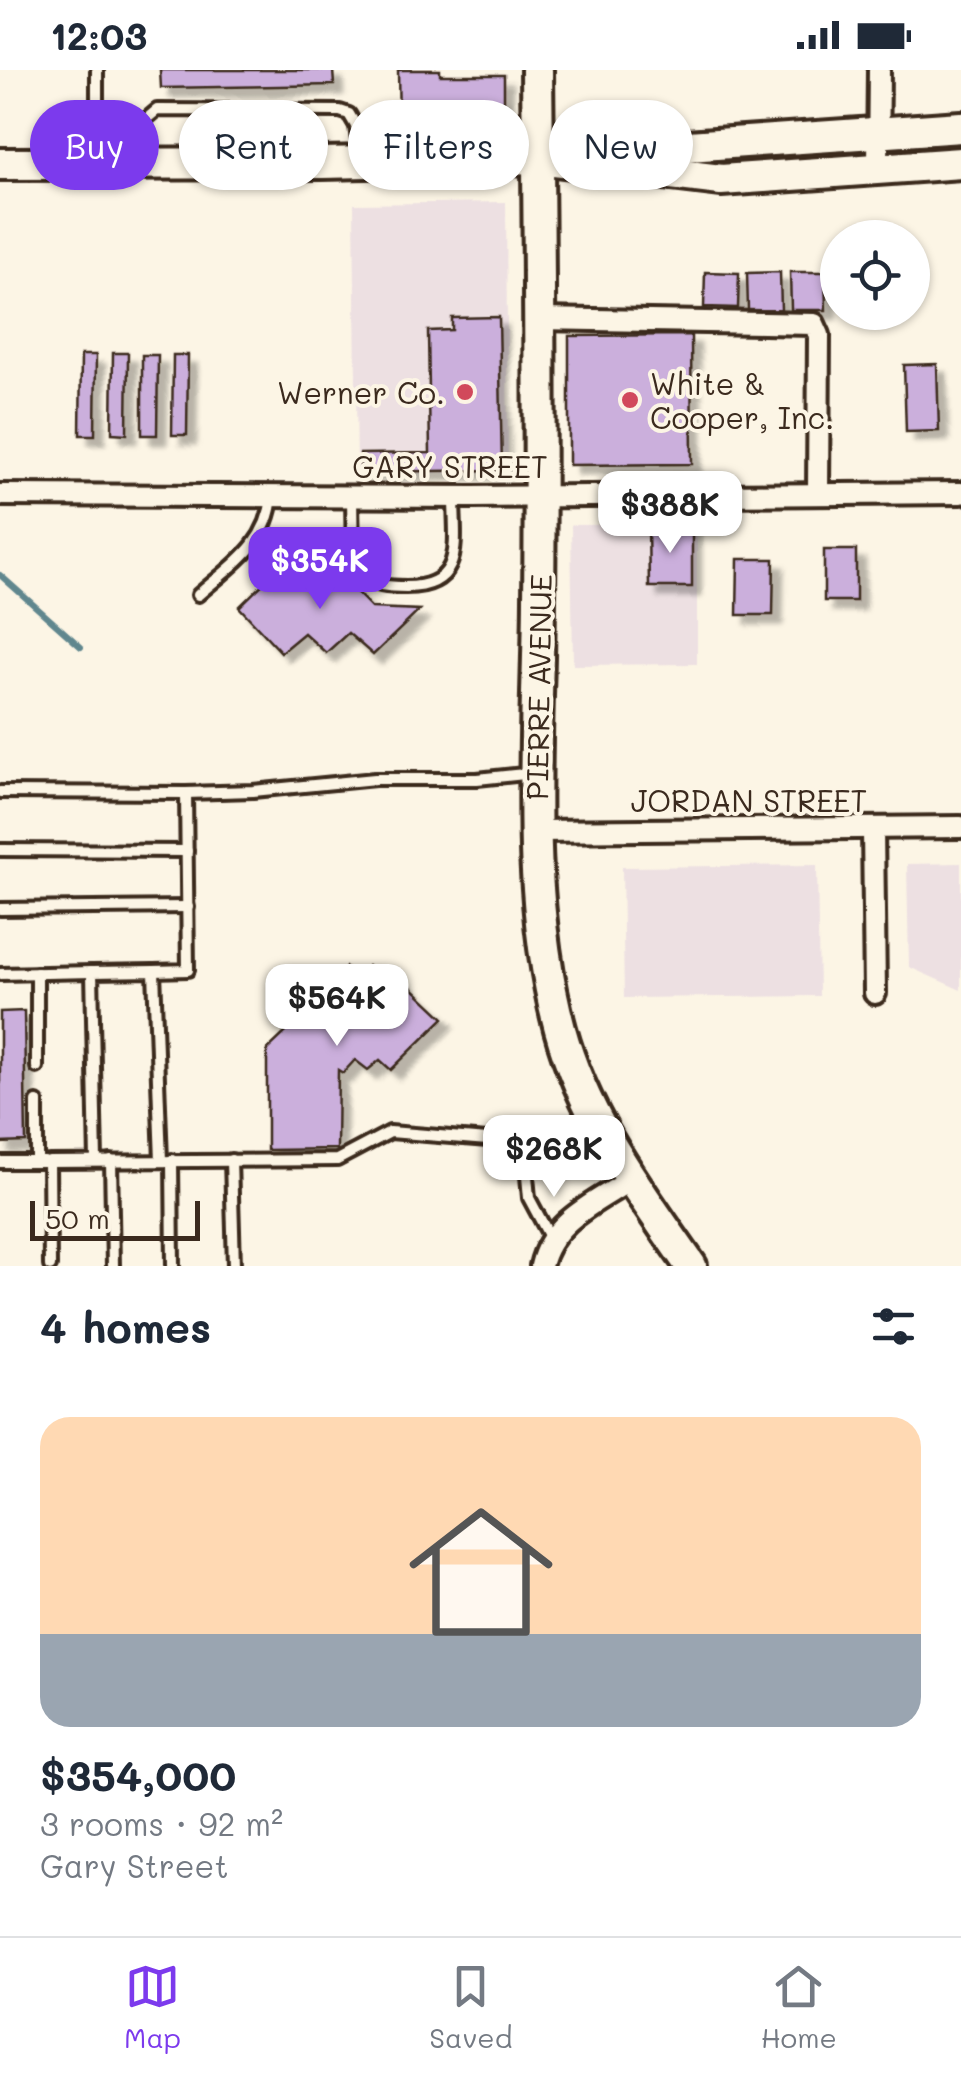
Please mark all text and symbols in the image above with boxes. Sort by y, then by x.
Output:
text: 12:03 [50,10,147,60]
chip: Buy [30,100,159,190]
chip: Rent [179,100,328,190]
chip: Filters [348,100,529,190]
chip: New [549,100,693,190]
map controls [820,220,930,330]
button: locate [820,220,930,330]
place label: White & Cooper, Inc. [650,363,834,437]
place label: Werner Co. [277,372,445,412]
marker: Werner Co. [454,381,476,403]
marker: White & Cooper, Inc. [619,389,641,411]
street label: GARY STREET [352,446,548,486]
pin: $388K [600,471,740,556]
text: $388K [620,482,720,524]
pin: $354K [250,527,390,612]
text: $354K [270,538,370,580]
street label: PIERRE AVENUE [516,574,560,800]
street label: JORDAN STREET [631,780,867,820]
pin: $564K [267,964,407,1049]
text: $564K [287,975,387,1017]
pin: $268K [484,1115,624,1200]
text: $268K [505,1126,603,1168]
scale bar [30,1196,200,1240]
text: 50 m [45,1200,110,1236]
text: 4 homes [40,1299,211,1354]
icon: filters [866,1299,921,1354]
icon: home [391,1482,571,1662]
text: $354,000 [40,1747,236,1802]
text: 3 rooms · 92 m² [40,1802,283,1844]
text: Gary Street [40,1844,229,1886]
tab: Map [124,1959,181,2055]
tab: Saved [429,1959,512,2055]
tab: Home [761,1959,837,2055]

